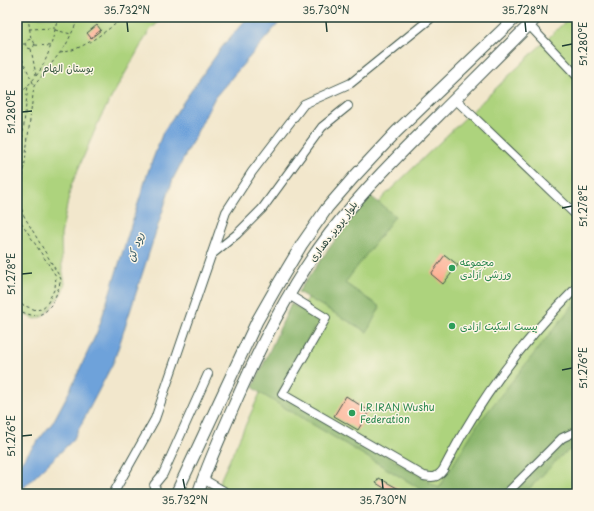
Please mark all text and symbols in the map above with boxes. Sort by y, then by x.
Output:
text: 35.732°N [104,2,150,17]
text: 35.730°N [303,2,350,17]
text: 35.728°N [502,2,548,17]
text: 51.280°E [575,22,590,66]
park label: بوستان الهام [42,60,94,77]
text: 51.280°E [3,90,18,134]
text: 51.278°E [575,185,590,227]
street label: بلوار پرویز دهداری [305,197,360,264]
water label: رود کن [122,230,147,264]
text: 51.278°E [3,253,18,295]
place label: مجموعه ورزشی آزادی [460,254,511,282]
marker: مجموعه ورزشی آزادی [447,263,457,273]
place label: پیست اسکیت ازادی [460,318,538,333]
marker: پیست اسکیت ازادی [447,321,457,331]
text: 51.276°E [575,347,590,389]
place label: I.R.IRAN Wushu Federation [360,399,435,426]
marker: I.R.IRAN Wushu Federation [347,408,357,418]
text: 51.276°E [3,415,18,457]
text: 35.732°N [162,492,208,507]
text: 35.730°N [360,492,407,507]

